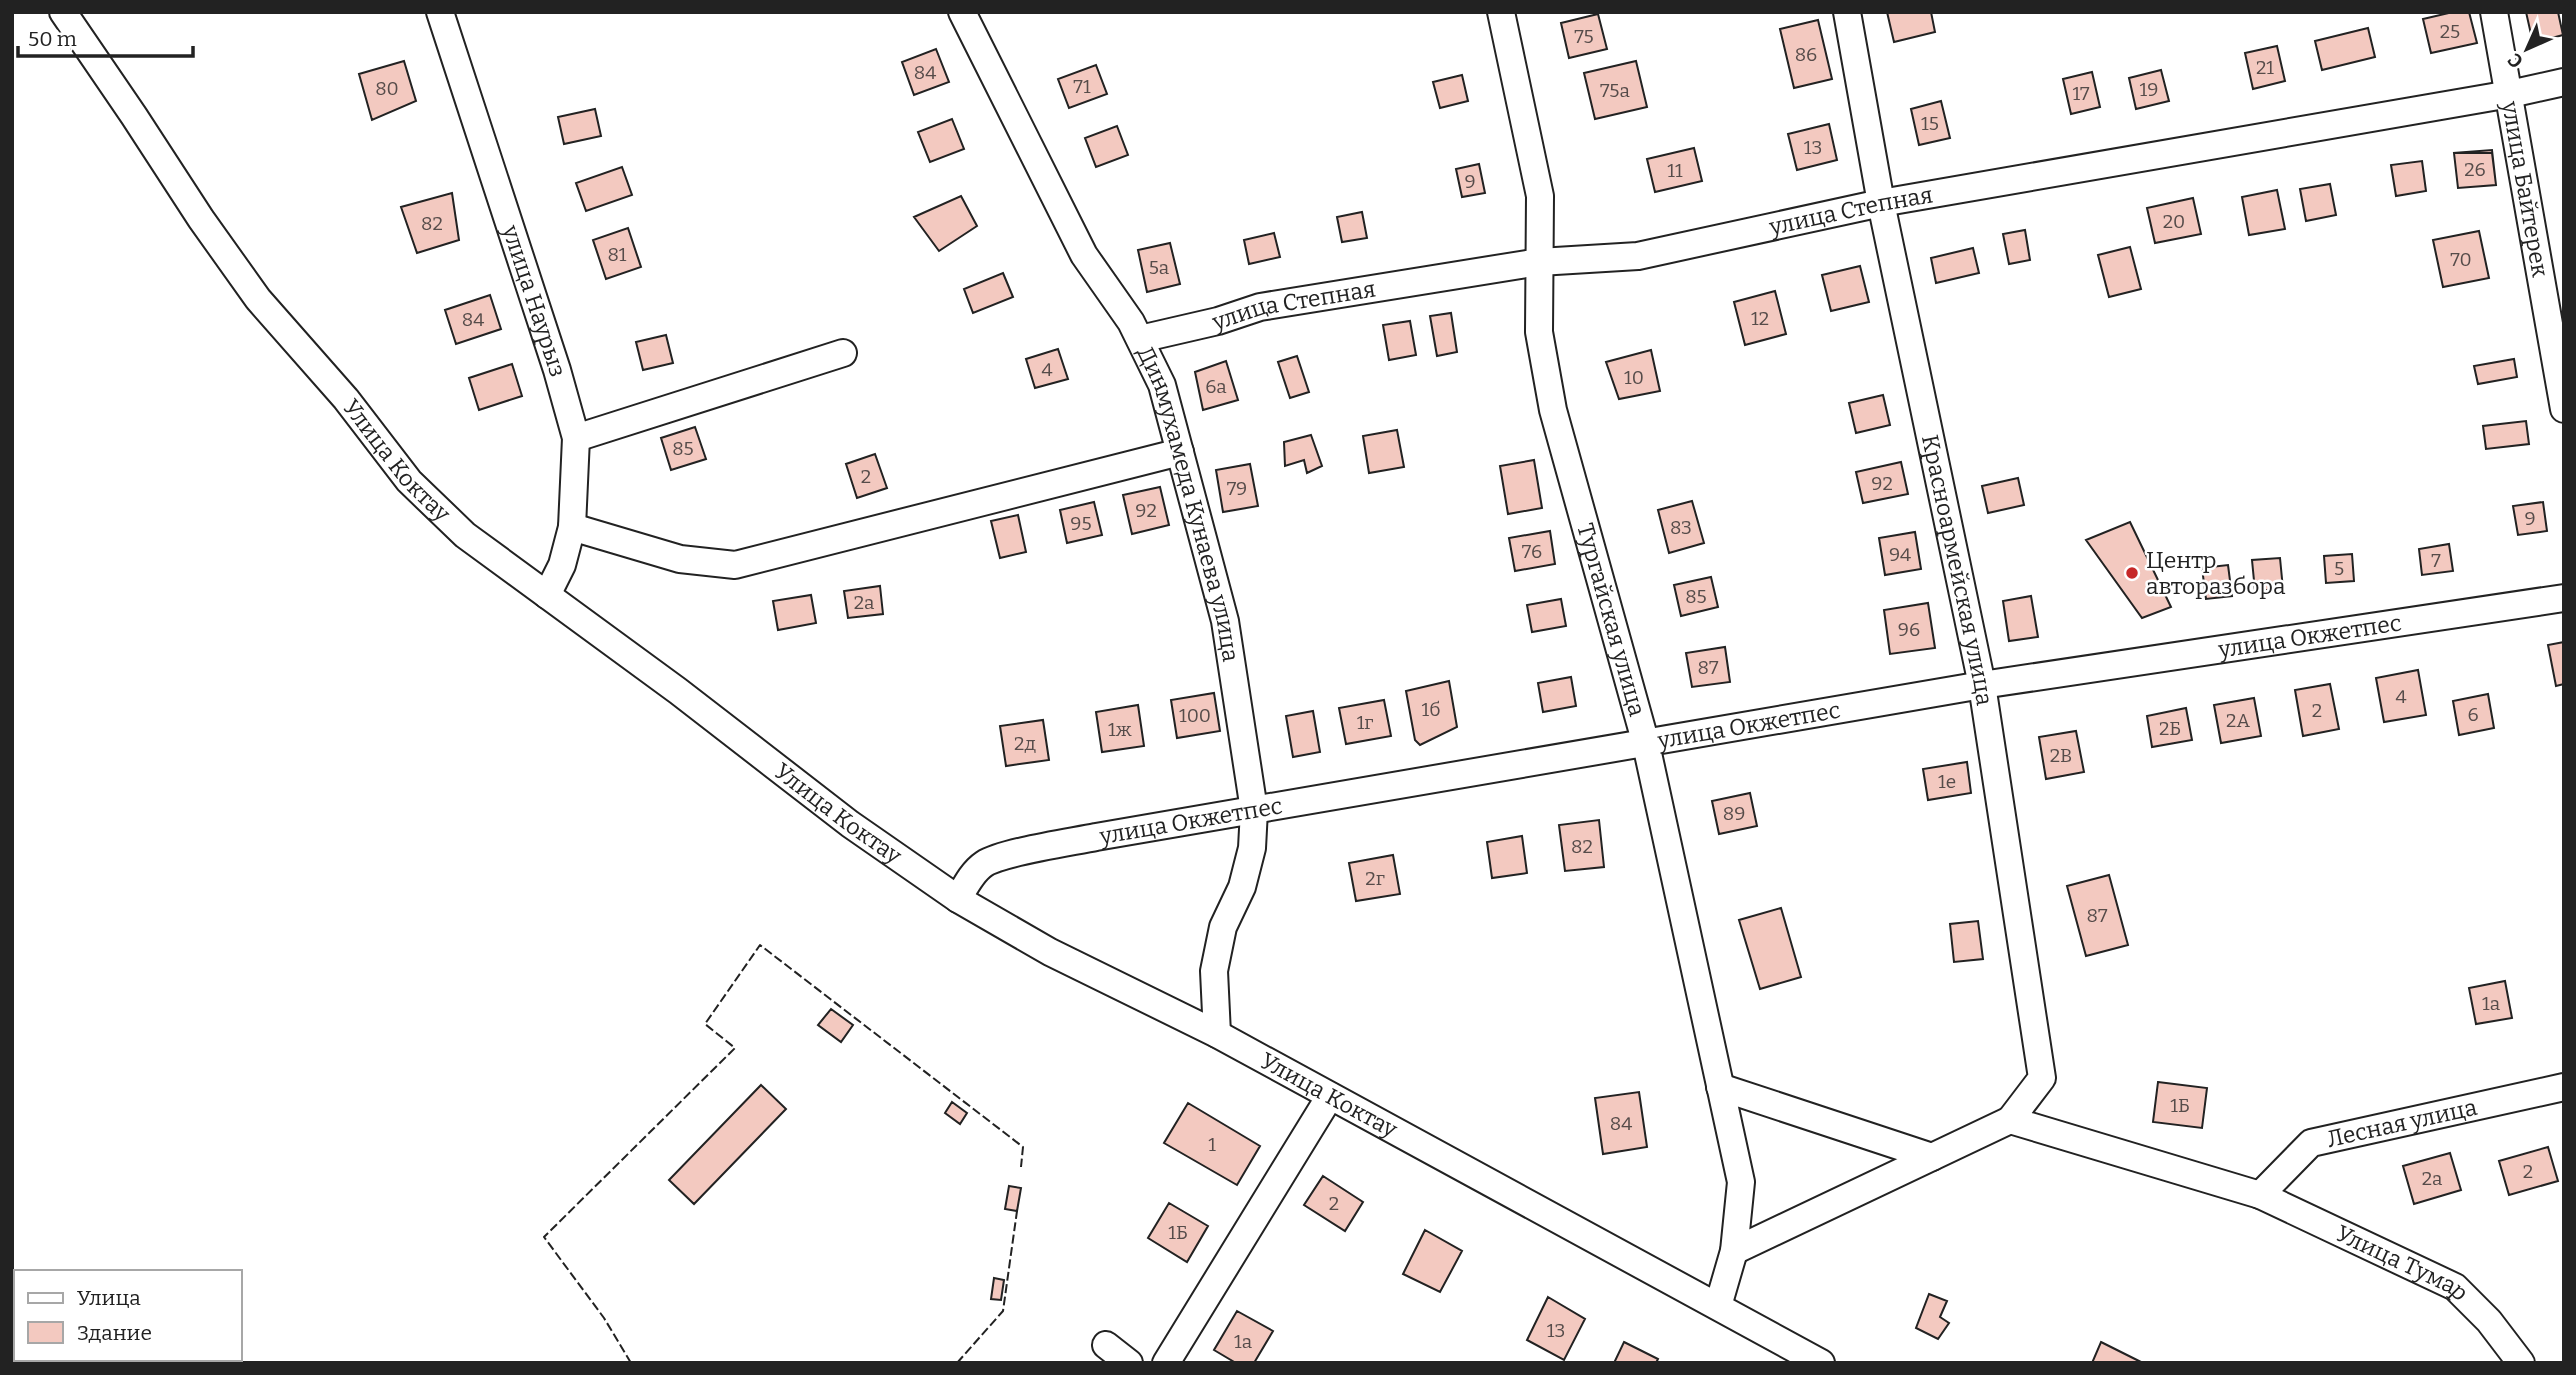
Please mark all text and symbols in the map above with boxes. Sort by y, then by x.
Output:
scale bar [18,14,192,58]
north arrow [2492,14,2562,84]
house number: 25 [2440,20,2460,43]
house number: 75 [1574,25,1594,48]
text: 50 m [28,26,77,52]
house number: 86 [1795,43,1817,66]
text: С [2503,48,2528,73]
house number: 21 [2256,56,2274,79]
house number: 84 [914,61,936,84]
house number: 71 [1073,75,1091,98]
house number: 80 [375,77,399,100]
house number: 19 [2140,78,2158,101]
house number: 75а [1600,79,1630,102]
house number: 17 [2072,82,2090,105]
street label: улица Байтерек [2496,98,2555,280]
house number: 15 [1921,112,1939,135]
house number: 13 [1804,136,1822,159]
house number: 26 [2464,158,2486,181]
house number: 11 [1667,159,1683,182]
house number: 9 [1464,170,1476,193]
street label: улица Степная [1766,180,1935,241]
house number: 20 [2163,210,2185,233]
house number: 82 [421,212,443,235]
street label: улица Наурыз [496,221,572,380]
house number: 81 [607,243,627,266]
house number: 70 [2450,248,2472,271]
house number: 5а [1149,256,1170,279]
street label: улица Степная [1208,275,1377,336]
house number: 12 [1751,307,1769,330]
house number: 84 [462,308,484,331]
street label: Динмухамеда Кунаева улица [1131,342,1245,664]
house number: 4 [1041,358,1053,381]
house number: 10 [1624,366,1644,389]
house number: 6а [1205,375,1227,398]
street label: Улица Коктау [337,394,457,528]
street label: Красноармейская улица [1916,432,1999,708]
house number: 85 [672,437,694,460]
house number: 2 [861,465,871,488]
house number: 92 [1871,472,1893,495]
house number: 79 [1227,477,1247,500]
house number: 92 [1135,499,1157,522]
house number: 9 [2524,507,2536,530]
house number: 95 [1070,512,1092,535]
house number: 83 [1670,516,1692,539]
street label: Тургайская улица [1571,520,1652,720]
house number: 76 [1522,540,1542,563]
house number: 94 [1889,543,1911,566]
place label: Центр авторазбора [2146,546,2286,600]
house number: 7 [2431,549,2441,572]
house number: 5 [2334,557,2344,580]
marker: Центр авторазбора [2124,565,2140,581]
house number: 85 [1685,585,1707,608]
house number: 2а [854,591,875,614]
street label: улица Окжетпес [2215,608,2403,664]
house number: 96 [1898,618,1920,641]
house number: 87 [1698,656,1719,679]
house number: 4 [2395,685,2407,708]
street label: улица Окжетпес [1654,696,1842,755]
house number: 1б [1422,698,1440,721]
house number: 2 [2312,699,2322,722]
house number: 6 [2467,703,2479,726]
house number: 100 [1179,704,1211,727]
house number: 2А [2226,709,2250,732]
house number: 1г [1357,711,1373,734]
house number: 2Б [2159,717,2181,740]
house number: 1ж [1108,718,1132,741]
house number: 2д [1014,732,1036,755]
house number: 2В [2050,744,2072,767]
street label: Улица Коктау [769,757,908,870]
house number: 1e [1938,770,1956,793]
street label: улица Окжетпес [1097,791,1284,850]
house number: 89 [1723,802,1745,825]
house number: 82 [1571,835,1593,858]
house number: 2г [1365,867,1385,890]
house number: 87 [2087,904,2108,927]
house number: 1а [2482,992,2501,1015]
street label: Улица Коктау [1256,1046,1403,1144]
street label: Лесная улица [2324,1093,2480,1153]
house number: 1Б [2170,1094,2190,1117]
house number: 84 [1610,1112,1632,1135]
house number: 1 [1208,1133,1216,1156]
house number: 2 [2523,1160,2533,1183]
house number: 2а [2422,1167,2443,1190]
house number: 2 [1329,1192,1339,1215]
street label: Улица Тумар [2332,1219,2475,1307]
house number: 1Б [1168,1221,1188,1244]
legend [14,1270,242,1361]
text: Улица [77,1285,141,1311]
house number: 13 [1547,1319,1565,1342]
text: Здание [77,1320,152,1346]
house number: 1а [1234,1330,1253,1353]

